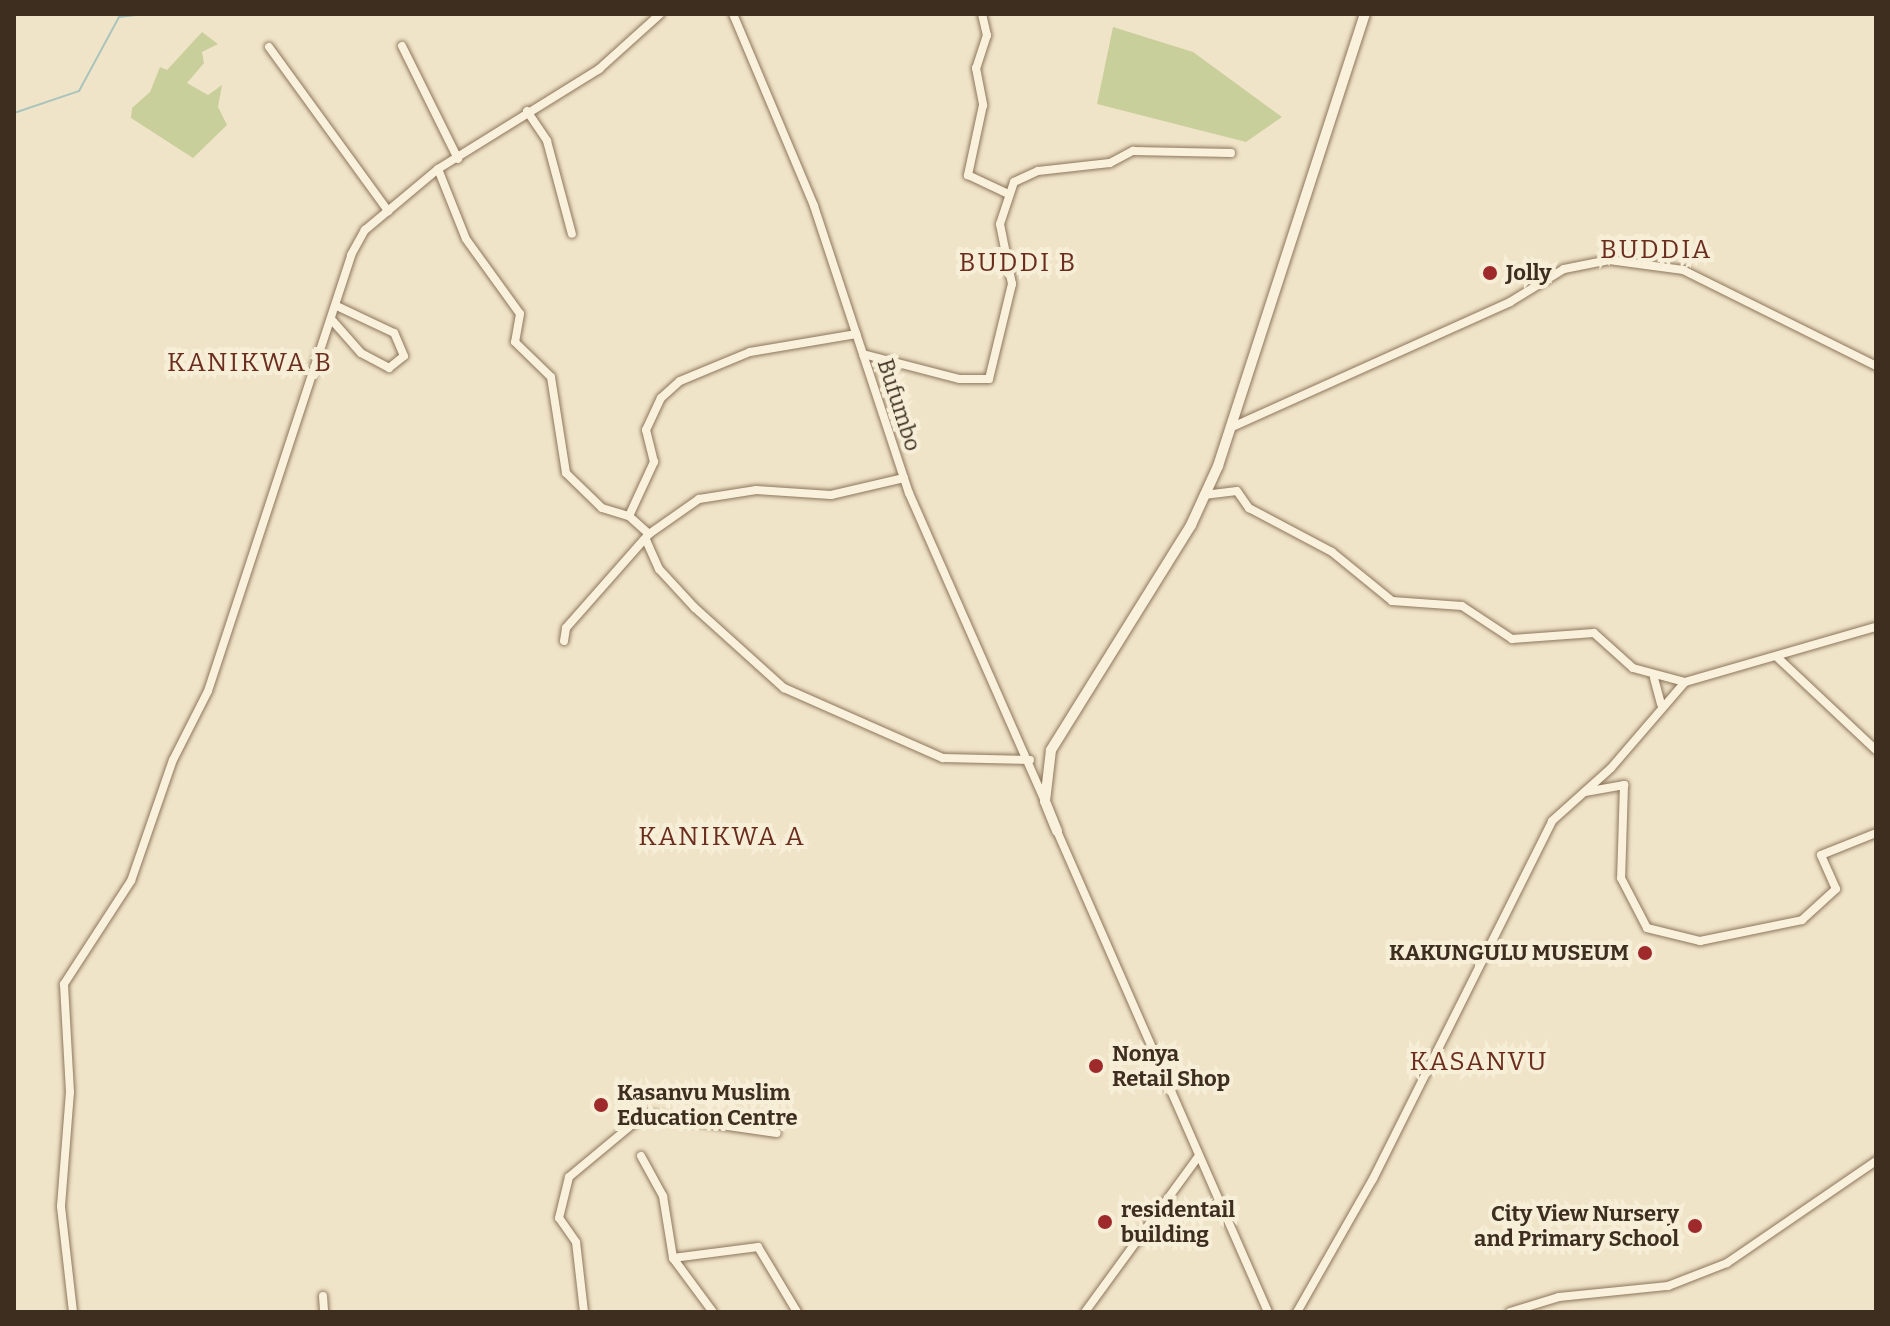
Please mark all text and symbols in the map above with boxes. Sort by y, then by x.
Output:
district label: BUDDIA [1600,234,1712,266]
district label: BUDDI B [959,247,1077,279]
place label: Jolly [1506,260,1552,286]
marker: Jolly [1481,264,1499,282]
district label: KANIKWA B [167,347,333,379]
street label: Bufumbo [872,356,926,454]
district label: KANIKWA A [638,821,806,853]
place label: KAKUNGULU MUSEUM [1389,940,1629,966]
marker: KAKUNGULU MUSEUM [1636,944,1654,962]
place label: Nonya Retail Shop [1112,1040,1230,1092]
district label: KASANVU [1409,1046,1549,1078]
marker: Nonya Retail Shop [1087,1057,1105,1075]
place label: Kasanvu Muslim Education Centre [617,1079,797,1130]
marker: Kasanvu Muslim Education Centre [592,1096,610,1114]
place label: residentail building [1121,1196,1235,1248]
place label: City View Nursery and Primary School [1474,1200,1679,1252]
marker: residentail building [1096,1213,1114,1231]
marker: City View Nursery and Primary School [1686,1217,1704,1235]

